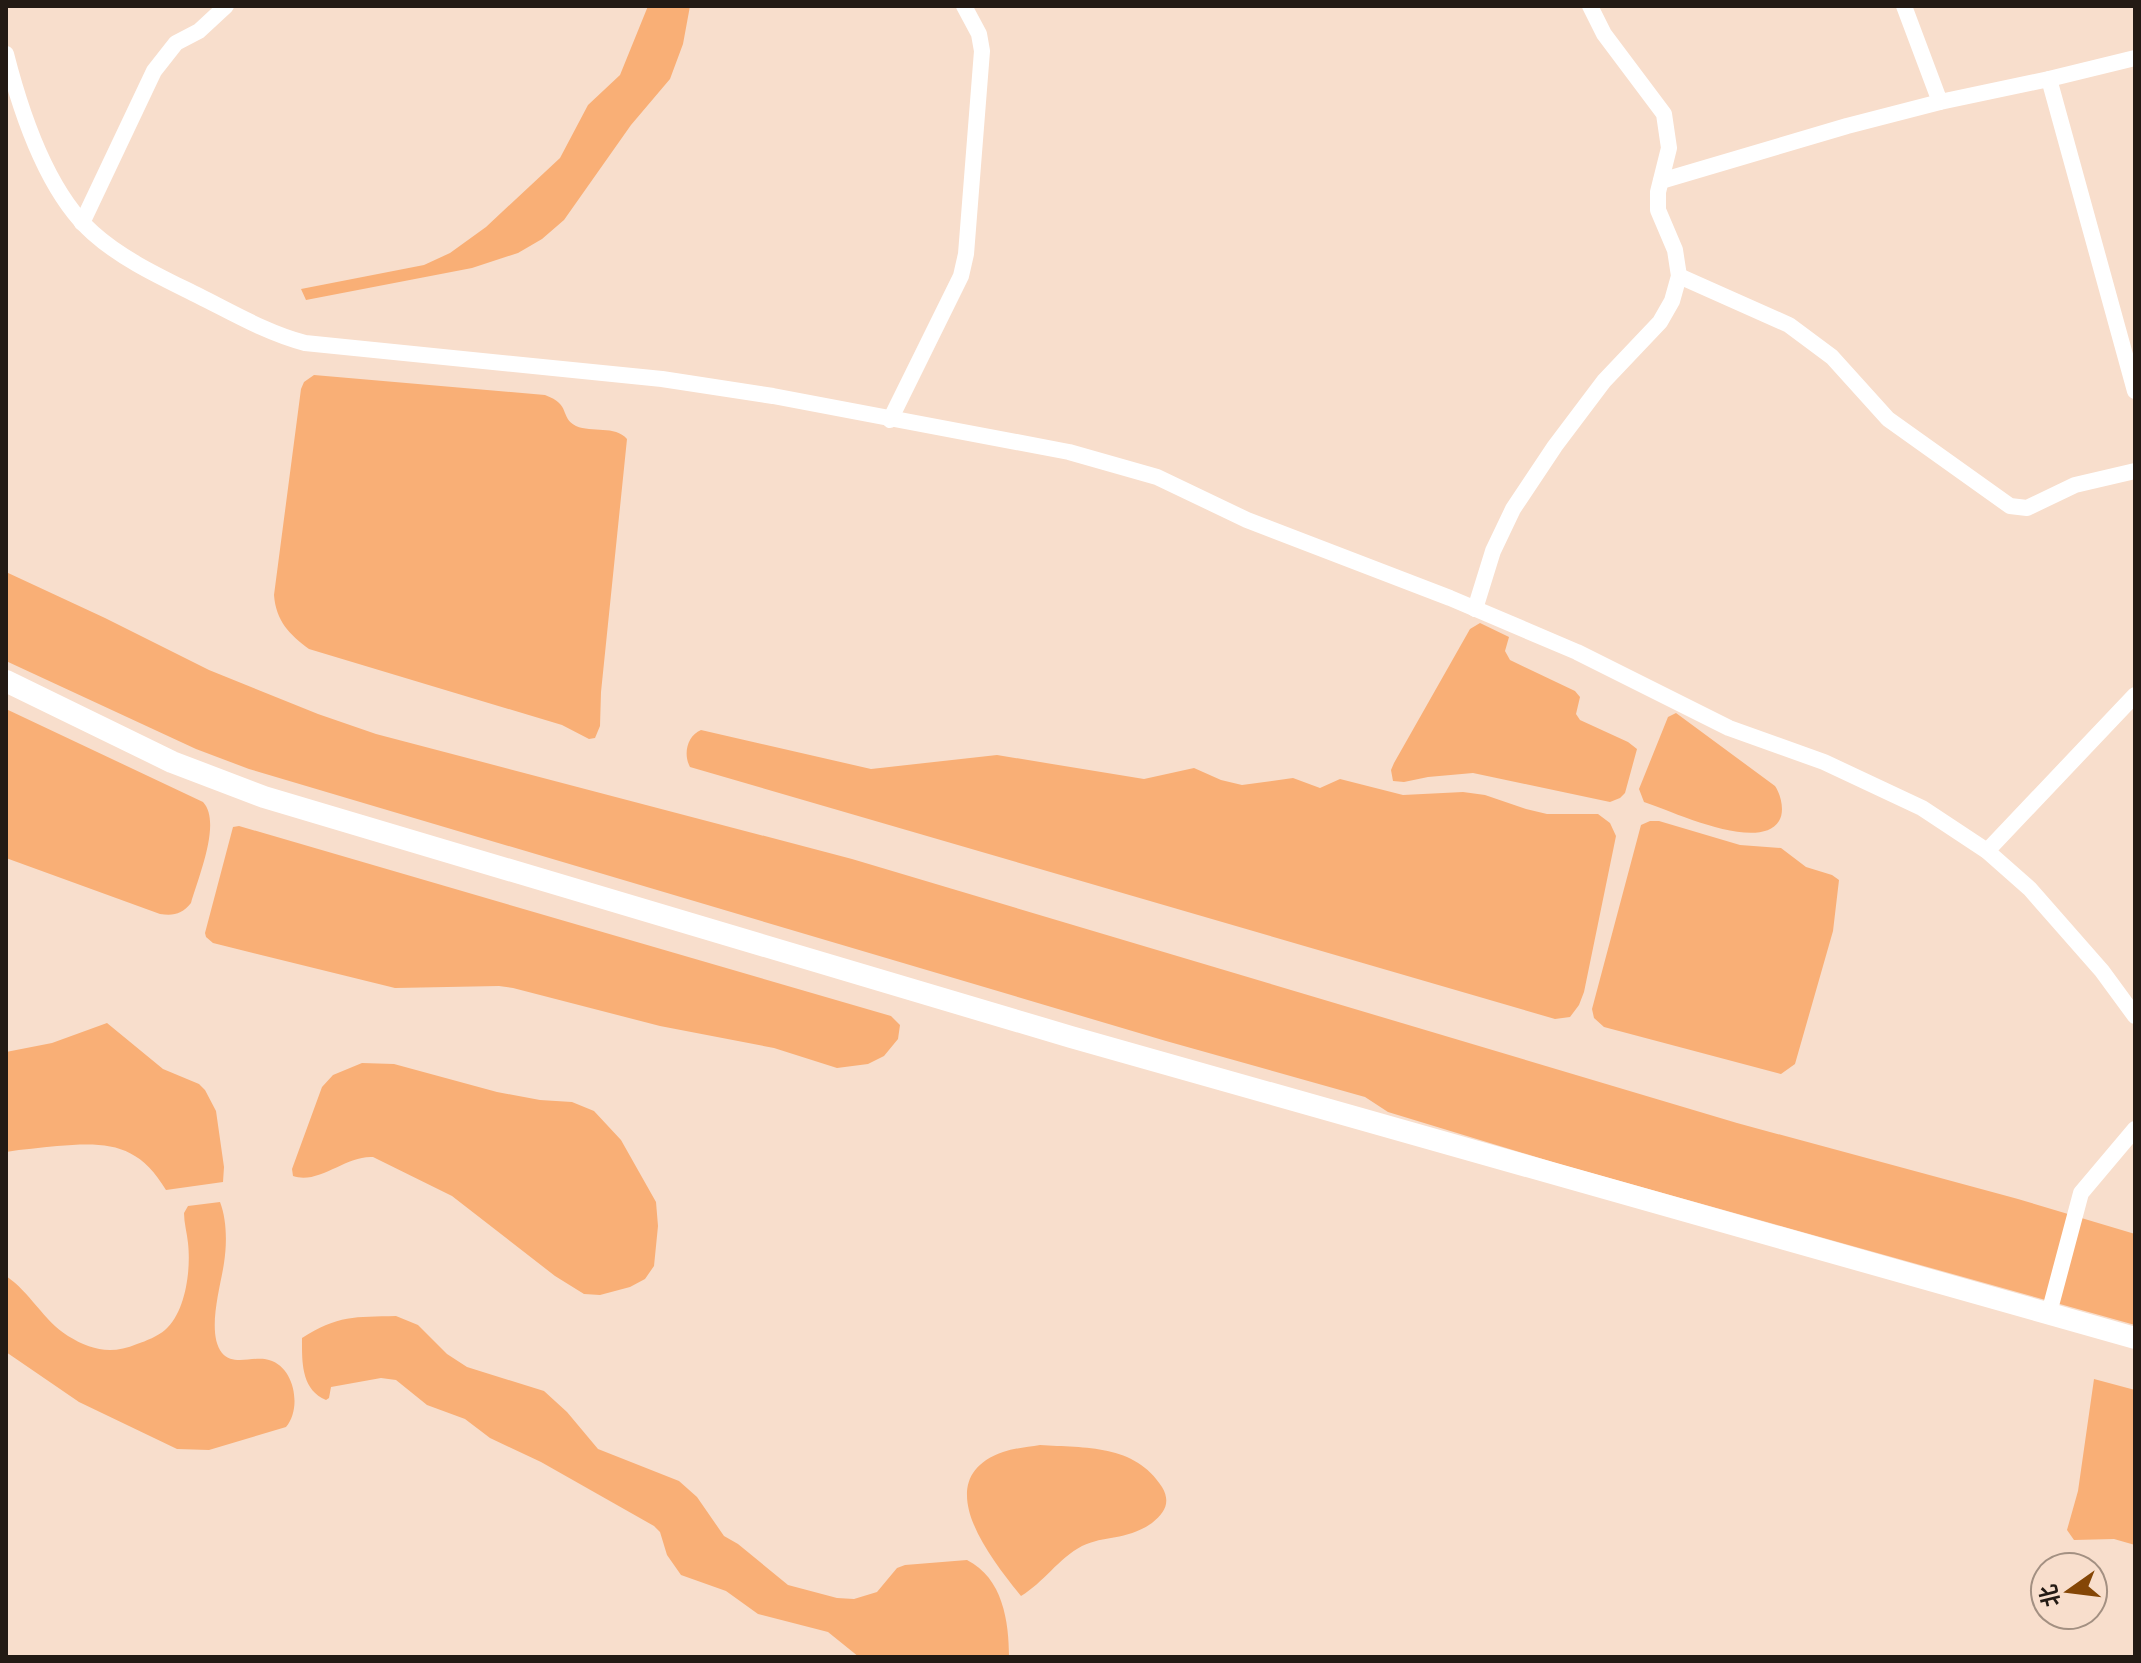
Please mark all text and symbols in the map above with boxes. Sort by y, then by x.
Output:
north arrow [2029,1551,2109,1631]
text: 北 [2035,1582,2065,1609]

